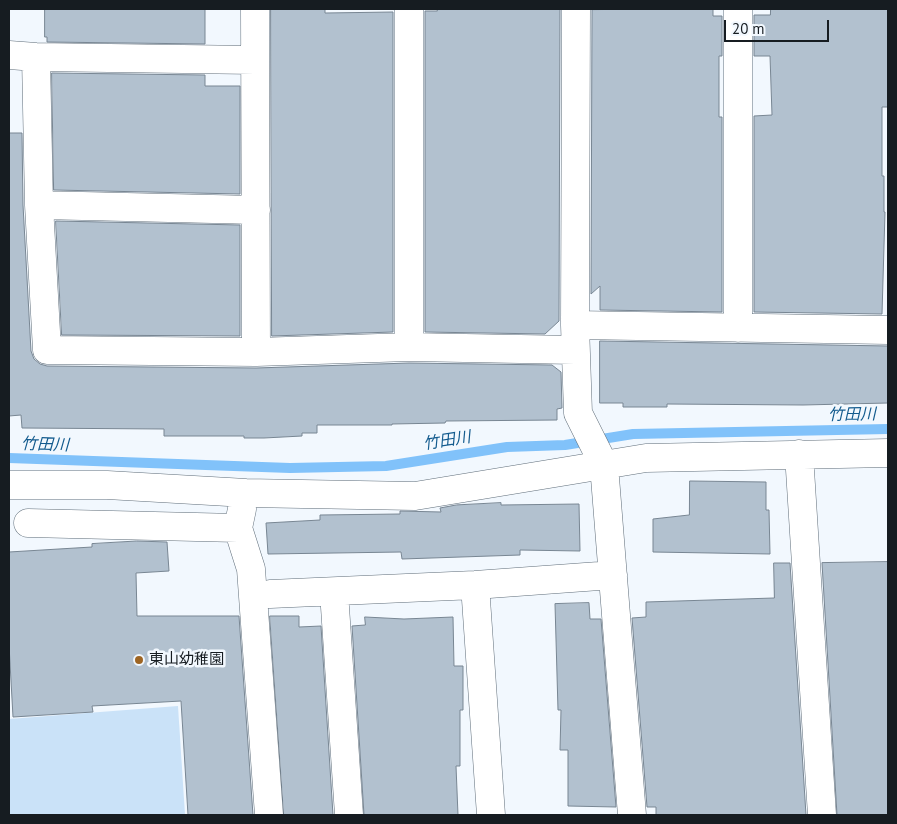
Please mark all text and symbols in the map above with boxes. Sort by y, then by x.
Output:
scale bar [727,10,832,42]
text: 20 m [732,19,765,38]
water label: 竹田川 [828,405,876,425]
water label: 竹田川 [422,428,472,454]
water label: 竹田川 [21,435,69,455]
place label: 東山幼稚園 [149,651,224,669]
marker: 東山幼稚園 [133,654,145,666]

